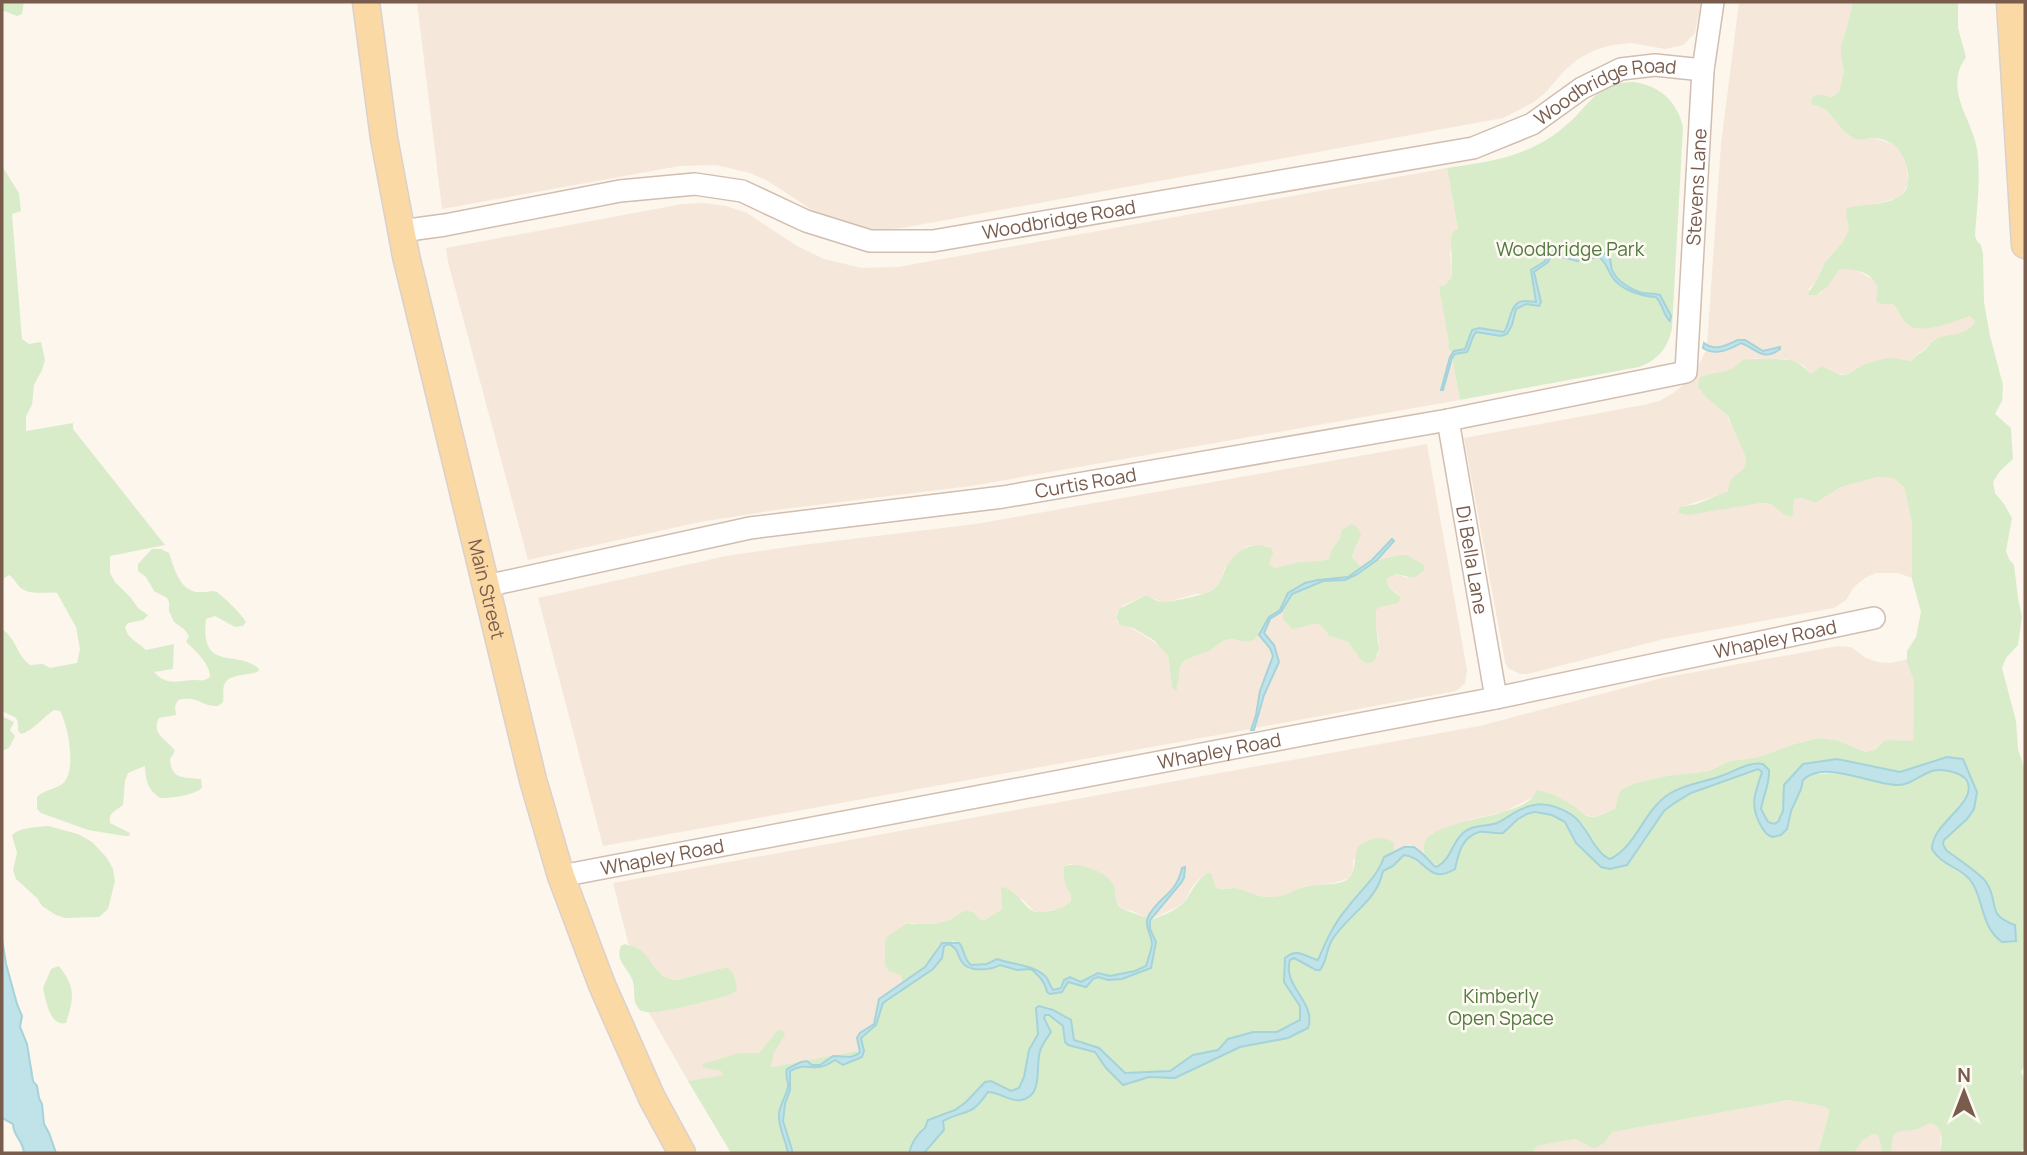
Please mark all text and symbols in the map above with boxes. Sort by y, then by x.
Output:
street label: Woodbridge Road [1529,52,1678,131]
street label: Stevens Lane [1680,127,1713,246]
street label: Woodbridge Road [980,193,1138,245]
park label: Woodbridge Park [1496,236,1645,262]
street label: Curtis Road [1033,461,1138,504]
street label: Di Bella Lane [1450,504,1494,616]
street label: Main Street [462,537,511,642]
street label: Whapley Road [1711,613,1839,665]
street label: Whapley Road [1155,726,1283,775]
street label: Whapley Road [598,832,726,881]
park label: Kimberly Open Space [1448,983,1554,1031]
north arrow [1929,1057,1999,1127]
text: N [1957,1062,1971,1088]

